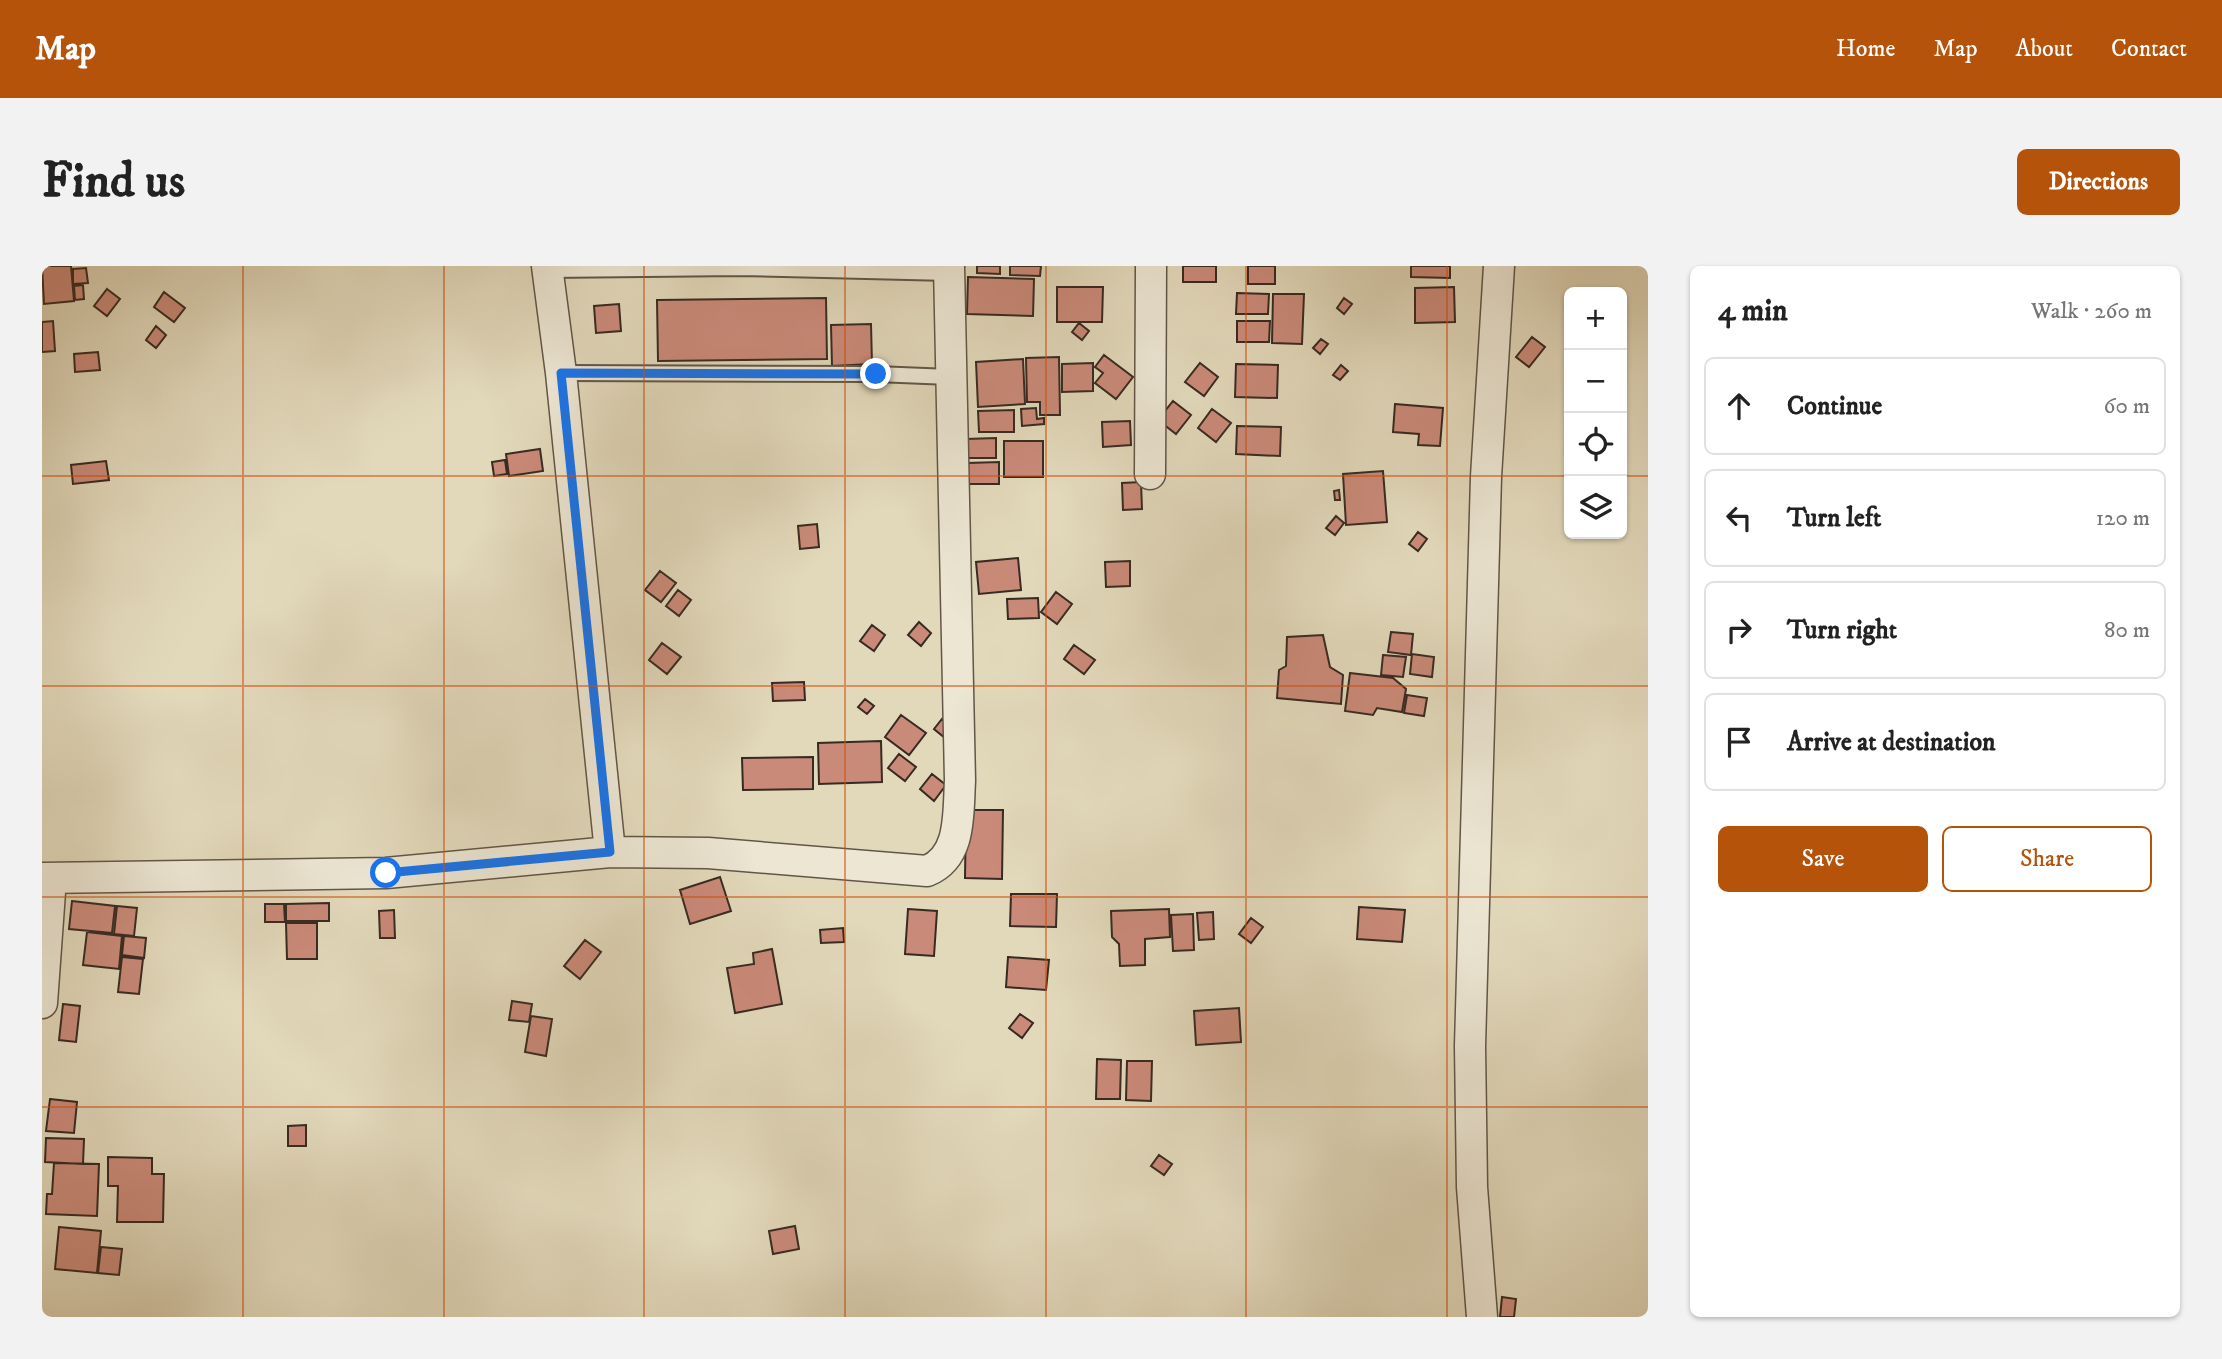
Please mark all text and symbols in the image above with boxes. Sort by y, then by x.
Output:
text: Map [35,29,96,70]
text: Home [1836,34,1895,64]
text: Map [1933,34,1978,64]
text: About [2016,34,2073,64]
text: Contact [2111,34,2187,64]
button: Directions [2017,149,2180,215]
text: Find us [42,151,185,213]
map controls [1564,287,1627,539]
button: + [1564,287,1627,350]
text: 4 min [1718,293,1788,330]
text: Walk · 260 m [2031,297,2152,326]
button: − [1564,350,1627,413]
route end [860,358,891,389]
icon: ahead [1720,387,1758,425]
text: Continue [1787,390,1882,423]
text: 60 m [2103,392,2150,421]
button: locate [1564,413,1627,476]
button: layers [1564,476,1627,539]
icon: left [1720,499,1758,537]
text: Turn left [1787,502,1881,535]
text: 120 m [2096,504,2150,533]
icon: right [1720,611,1758,649]
text: Turn right [1787,614,1897,647]
text: 80 m [2104,616,2150,645]
icon: arrive [1720,723,1758,761]
text: Arrive at destination [1787,726,1996,759]
button: Save [1718,826,1928,892]
button: Share [1942,826,2152,892]
route start [370,857,401,888]

